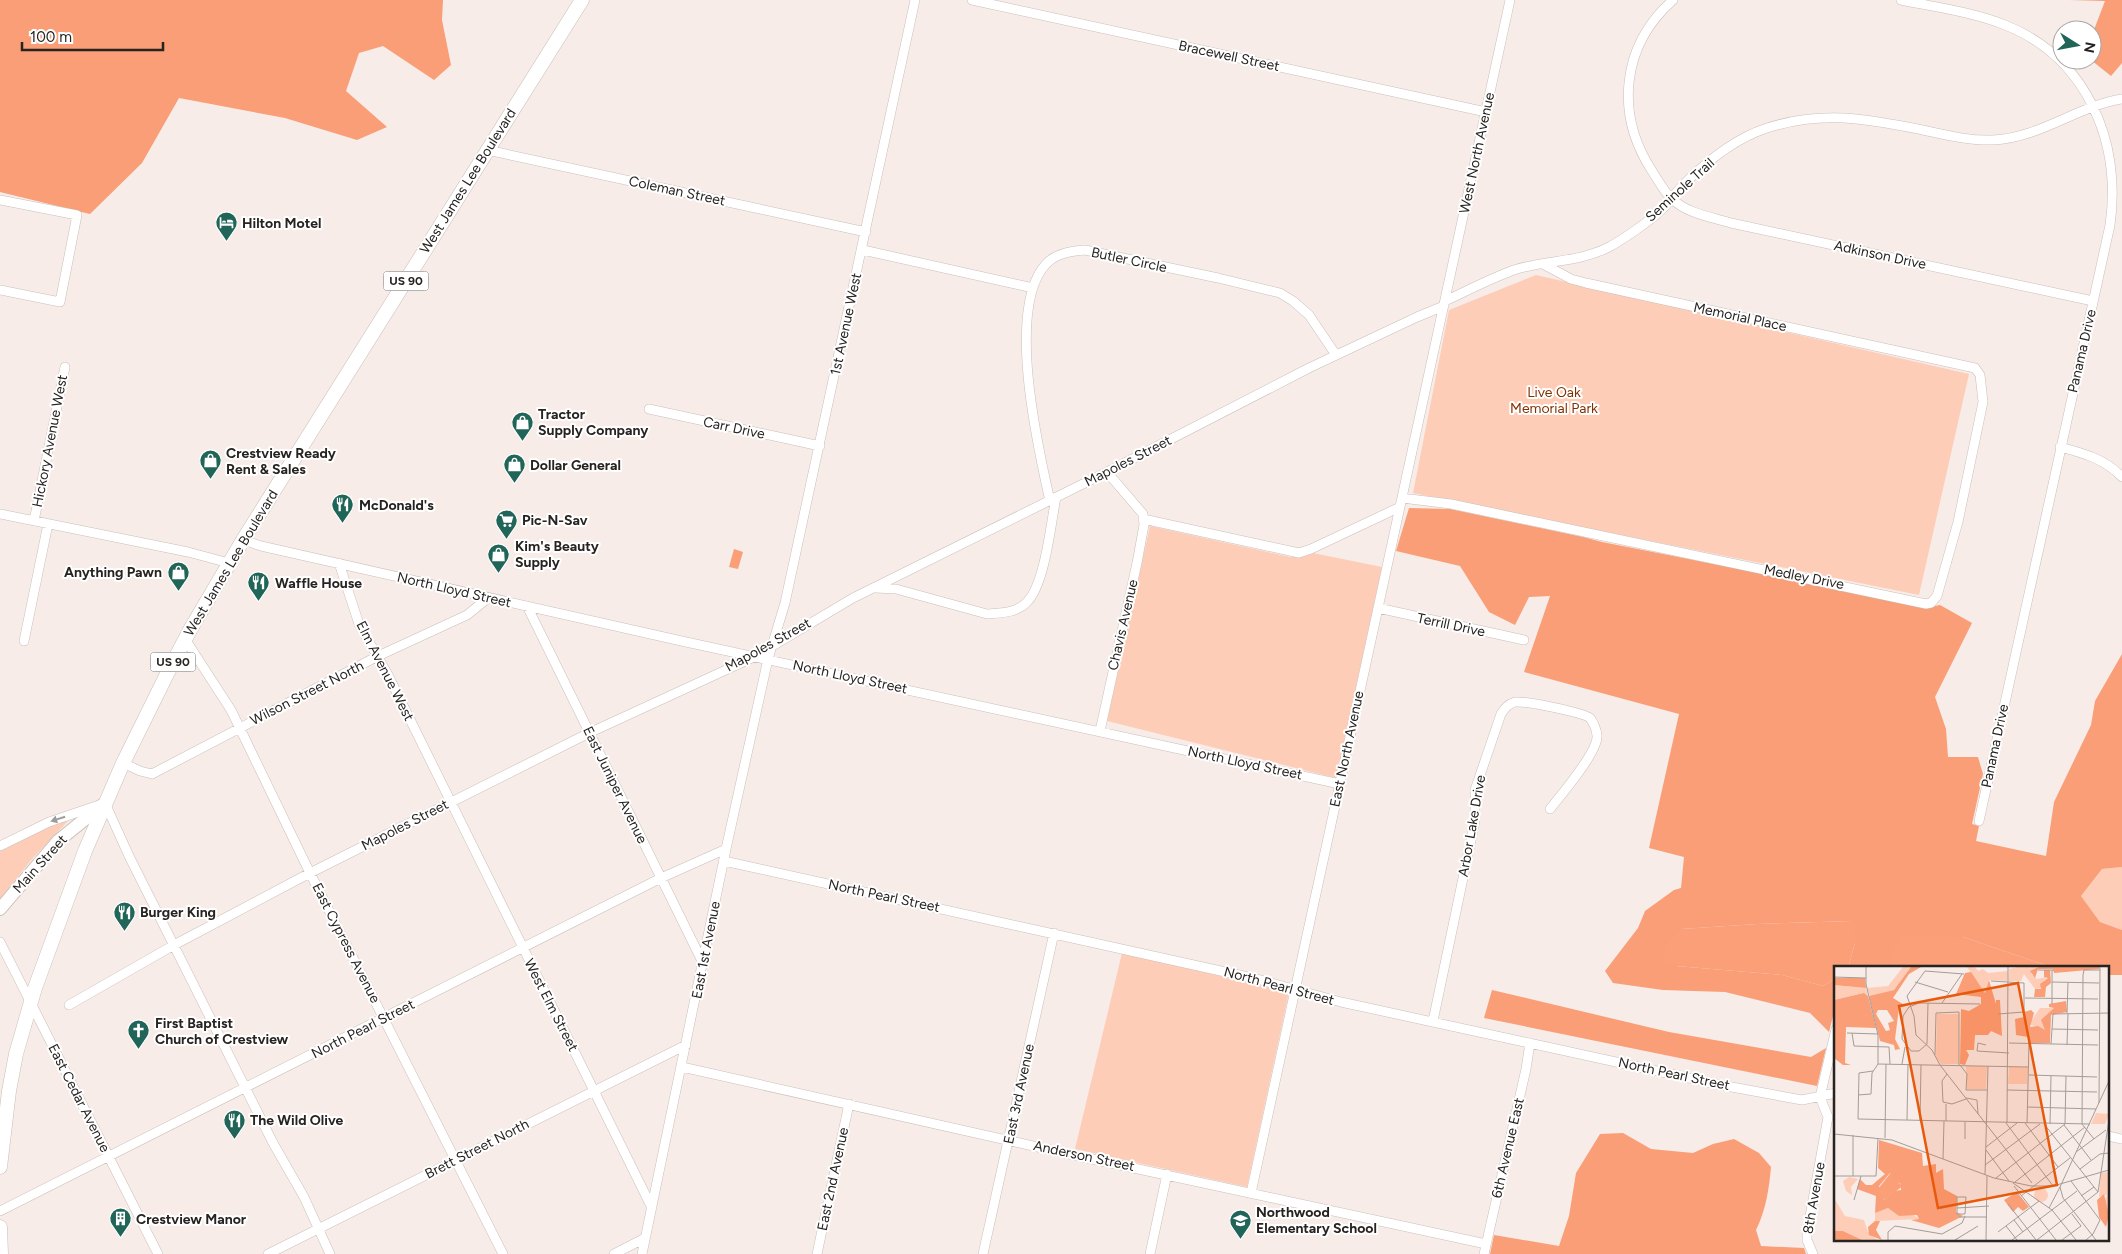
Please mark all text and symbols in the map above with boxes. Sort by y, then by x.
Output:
scale bar [22,20,164,52]
north arrow [2052,20,2102,70]
text: 100 m [30,28,72,46]
street label: Bracewell Street [1177,37,1281,75]
text: N [2080,40,2099,54]
street label: West North Avenue [1456,91,1498,215]
street label: West James Lee Boulevard [416,105,520,257]
street label: Seminole Trail [1642,155,1718,225]
street label: Coleman Street [627,172,727,210]
hotel icon: Hilton Motel [214,211,238,242]
place label: Hilton Motel [242,215,321,232]
street label: Adkinson Drive [1832,237,1928,273]
street label: Butler Circle [1090,244,1169,276]
street label: 1st Avenue West [827,271,865,377]
road number: US 90 [384,272,428,290]
street label: Memorial Place [1692,299,1788,335]
street label: Panama Drive [2064,307,2100,394]
street label: Hickory Avenue West [29,373,71,509]
park label: Live Oak Memorial Park [1510,384,1598,417]
place label: Tractor Supply Company [538,406,649,439]
shop icon: Tractor Supply Company [510,410,534,441]
street label: Carr Drive [702,413,767,443]
street label: Mapoles Street [1082,432,1174,490]
place label: Crestview Ready Rent & Sales [226,445,337,478]
shop icon: Crestview Ready Rent & Sales [198,449,222,480]
shop icon: Dollar General [502,453,526,484]
place label: Dollar General [530,457,621,474]
street label: West James Lee Boulevard [180,487,282,639]
restaurant icon: McDonald's [331,493,355,524]
place label: McDonald's [359,497,434,514]
supermarket icon: Pic-N-Sav [494,508,518,539]
place label: Pic-N-Sav [522,512,588,529]
place label: Kim's Beauty Supply [515,538,600,571]
shop icon: Kim's Beauty Supply [487,542,511,573]
shop icon: Anything Pawn [166,560,190,591]
street label: Medley Drive [1762,561,1846,593]
place label: Anything Pawn [64,564,162,581]
street label: North Lloyd Street [395,569,513,611]
restaurant icon: Waffle House [247,571,271,602]
place label: Waffle House [275,575,362,592]
street label: Chavis Avenue [1104,578,1142,672]
street label: Terrill Drive [1415,609,1487,641]
street label: Mapoles Street [722,614,814,676]
street label: Elm Avenue West [352,618,418,724]
road number: US 90 [150,652,196,672]
street label: Wilson Street North [247,657,367,729]
street label: North Lloyd Street [791,657,909,697]
street label: East North Avenue [1326,689,1368,809]
street label: Panama Drive [1978,702,2012,789]
street label: East Juniper Avenue [579,724,651,847]
street label: North Lloyd Street [1186,743,1304,783]
street label: Arbor Lake Drive [1455,773,1489,878]
street label: Mapoles Street [359,796,451,854]
one-way arrow [51,816,66,823]
street label: Main Street [9,831,71,897]
street label: North Pearl Street [827,876,941,916]
street label: East Cypress Avenue [308,880,384,1006]
street label: East 1st Avenue [688,899,724,1000]
restaurant icon: Burger King [112,900,136,931]
place label: Burger King [140,904,216,921]
street label: West Elm Street [520,956,582,1054]
street label: North Pearl Street [1222,963,1336,1009]
inset map [1834,966,2110,1242]
street label: North Pearl Street [309,996,417,1062]
place label: First Baptist Church of Crestview [155,1015,289,1048]
church icon: First Baptist Church of Crestview [127,1019,151,1050]
street label: East Cedar Avenue [44,1041,114,1155]
street label: East 3rd Avenue [1000,1042,1038,1146]
street label: North Pearl Street [1617,1054,1731,1094]
street label: 6th Avenue East [1488,1096,1528,1200]
restaurant icon: The Wild Olive [222,1108,246,1139]
place label: The Wild Olive [250,1112,343,1129]
street label: Brett Street North [422,1115,532,1183]
street label: East 2nd Avenue [814,1125,852,1232]
street label: Anderson Street [1032,1137,1136,1175]
street label: 8th Avenue [1799,1160,1829,1235]
place label: Northwood Elementary School [1256,1204,1377,1237]
building icon: Crestview Manor [108,1207,132,1238]
school or university icon: Northwood Elementary School [1228,1208,1252,1239]
place label: Crestview Manor [136,1211,247,1228]

